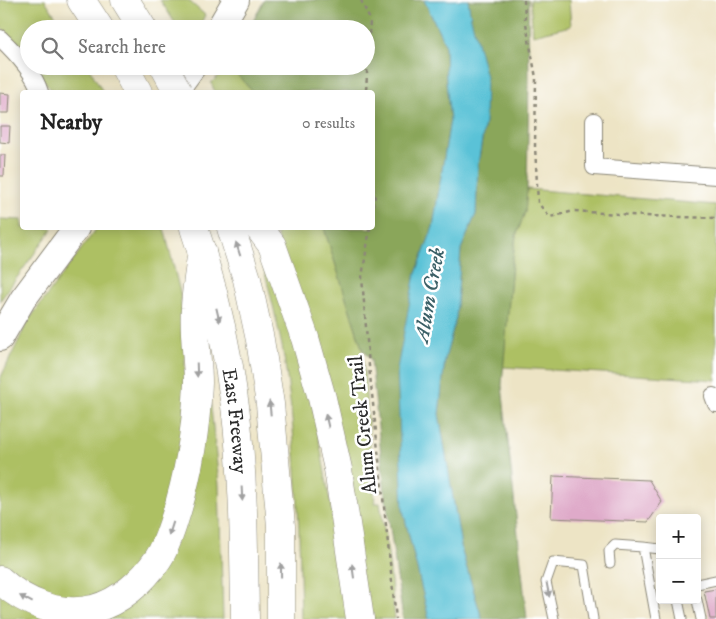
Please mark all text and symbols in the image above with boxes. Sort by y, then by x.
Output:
search box [20,20,375,75]
icon: search [38,34,66,62]
text: Search here [78,36,166,59]
text: Nearby [40,110,102,136]
text: 0 results [302,113,355,133]
one-way arrow [234,242,241,257]
water label: Alum Creek [409,246,451,346]
one-way arrow [214,308,222,323]
street label: Alum Creek Trail [344,354,383,495]
one-way arrow [193,362,201,378]
street label: East Freeway [216,367,252,475]
one-way arrow [266,400,274,416]
one-way arrow [323,413,331,429]
one-way arrow [238,486,246,502]
map controls [656,514,701,604]
button: + [656,514,701,559]
one-way arrow [167,522,174,537]
button: − [656,559,701,604]
one-way arrow [277,562,285,578]
one-way arrow [349,562,357,578]
one-way arrow [544,583,552,598]
one-way arrow [20,594,33,603]

